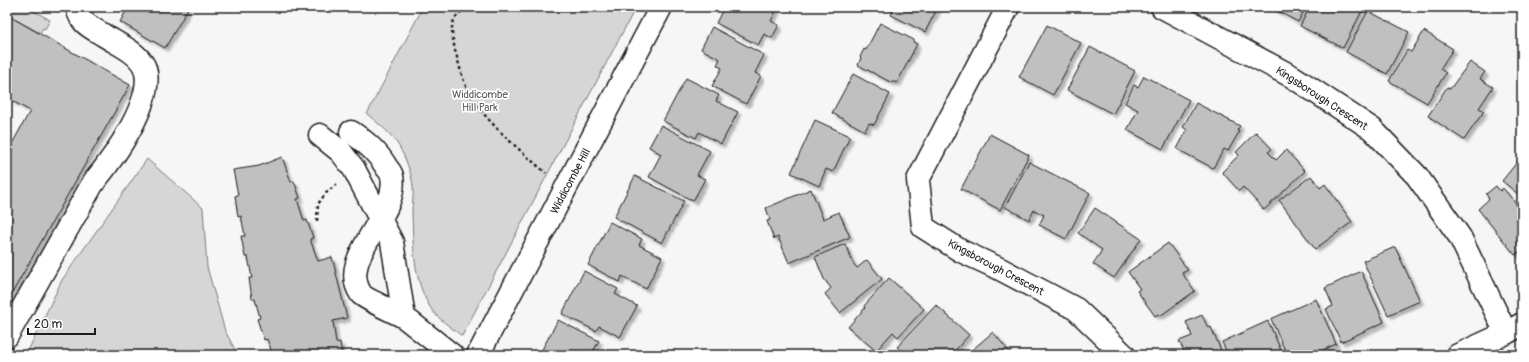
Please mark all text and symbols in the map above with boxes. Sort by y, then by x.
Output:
street label: Kingsborough Crescent [1273,64,1371,133]
park label: Widdicombe Hill Park [452,88,508,114]
street label: Widdicombe Hill [548,146,593,216]
street label: Kingsborough Crescent [945,237,1047,299]
scale bar [28,310,95,336]
text: 20 m [34,317,63,332]

